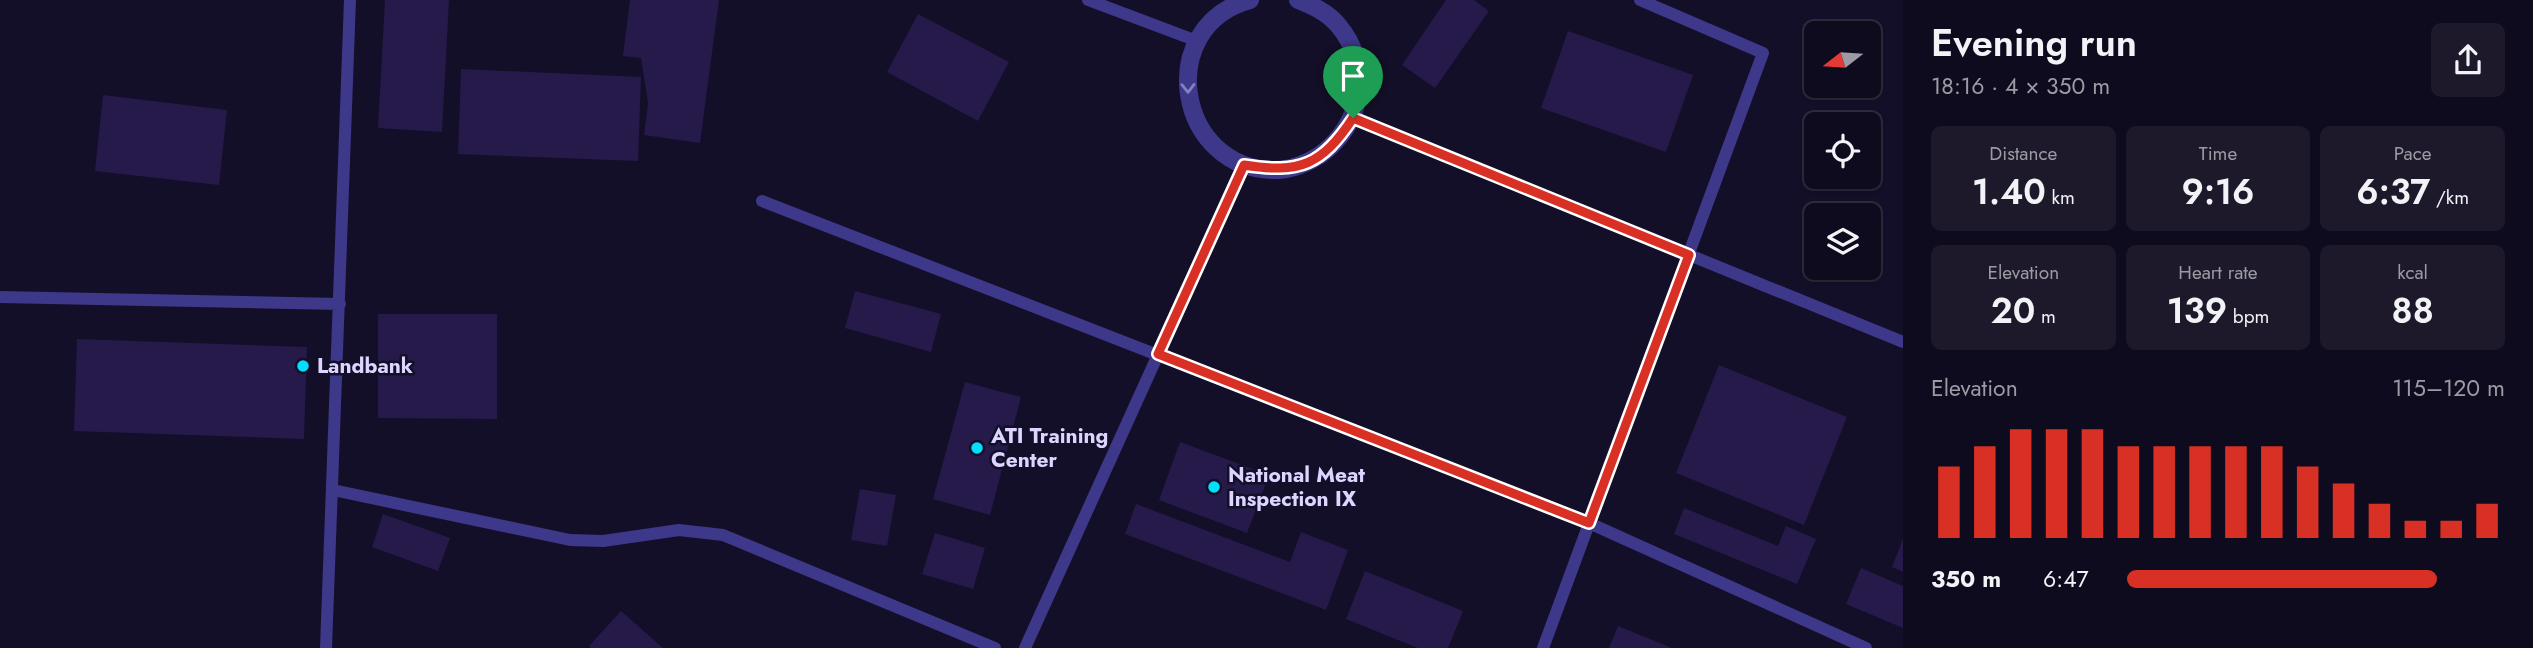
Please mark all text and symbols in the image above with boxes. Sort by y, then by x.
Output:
text: Evening run [1931,15,2137,70]
north arrow [1804,21,1881,98]
map controls [1804,21,1881,280]
button: share [2431,23,2505,97]
pin [1323,46,1383,118]
icon: arrive [1334,57,1372,95]
text: 18:16 · 4 × 350 m [1931,69,2110,103]
one-way arrow [1180,83,1196,94]
button: locate [1804,112,1881,189]
text: Distance [1989,140,2057,167]
text: Time [2199,140,2237,167]
text: Pace [2394,140,2432,167]
text: 1.40 [1972,167,2046,217]
text: 9:16 [2181,167,2255,217]
text: 6:37 [2356,167,2430,217]
text: km [2046,184,2075,211]
text: /km [2430,184,2469,211]
button: layers [1804,203,1881,280]
text: Elevation [1987,259,2059,286]
text: Heart rate [2178,259,2258,286]
text: kcal [2397,259,2428,286]
text: 20 [1991,286,2035,336]
text: 139 [2167,286,2227,336]
text: 88 [2392,286,2434,336]
text: m [2035,303,2056,330]
text: bpm [2227,303,2269,330]
place label: Landbank [317,351,413,381]
marker: Landbank [295,358,311,374]
text: Elevation [1931,371,2018,405]
text: 115–120 m [2392,371,2505,405]
place label: ATI Training Center [990,421,1108,475]
marker: ATI Training Center [969,440,985,456]
place label: National Meat Inspection IX [1228,460,1365,514]
marker: National Meat Inspection IX [1206,479,1222,495]
text: 350 m [1931,562,2001,596]
text: 6:47 [2043,562,2089,596]

